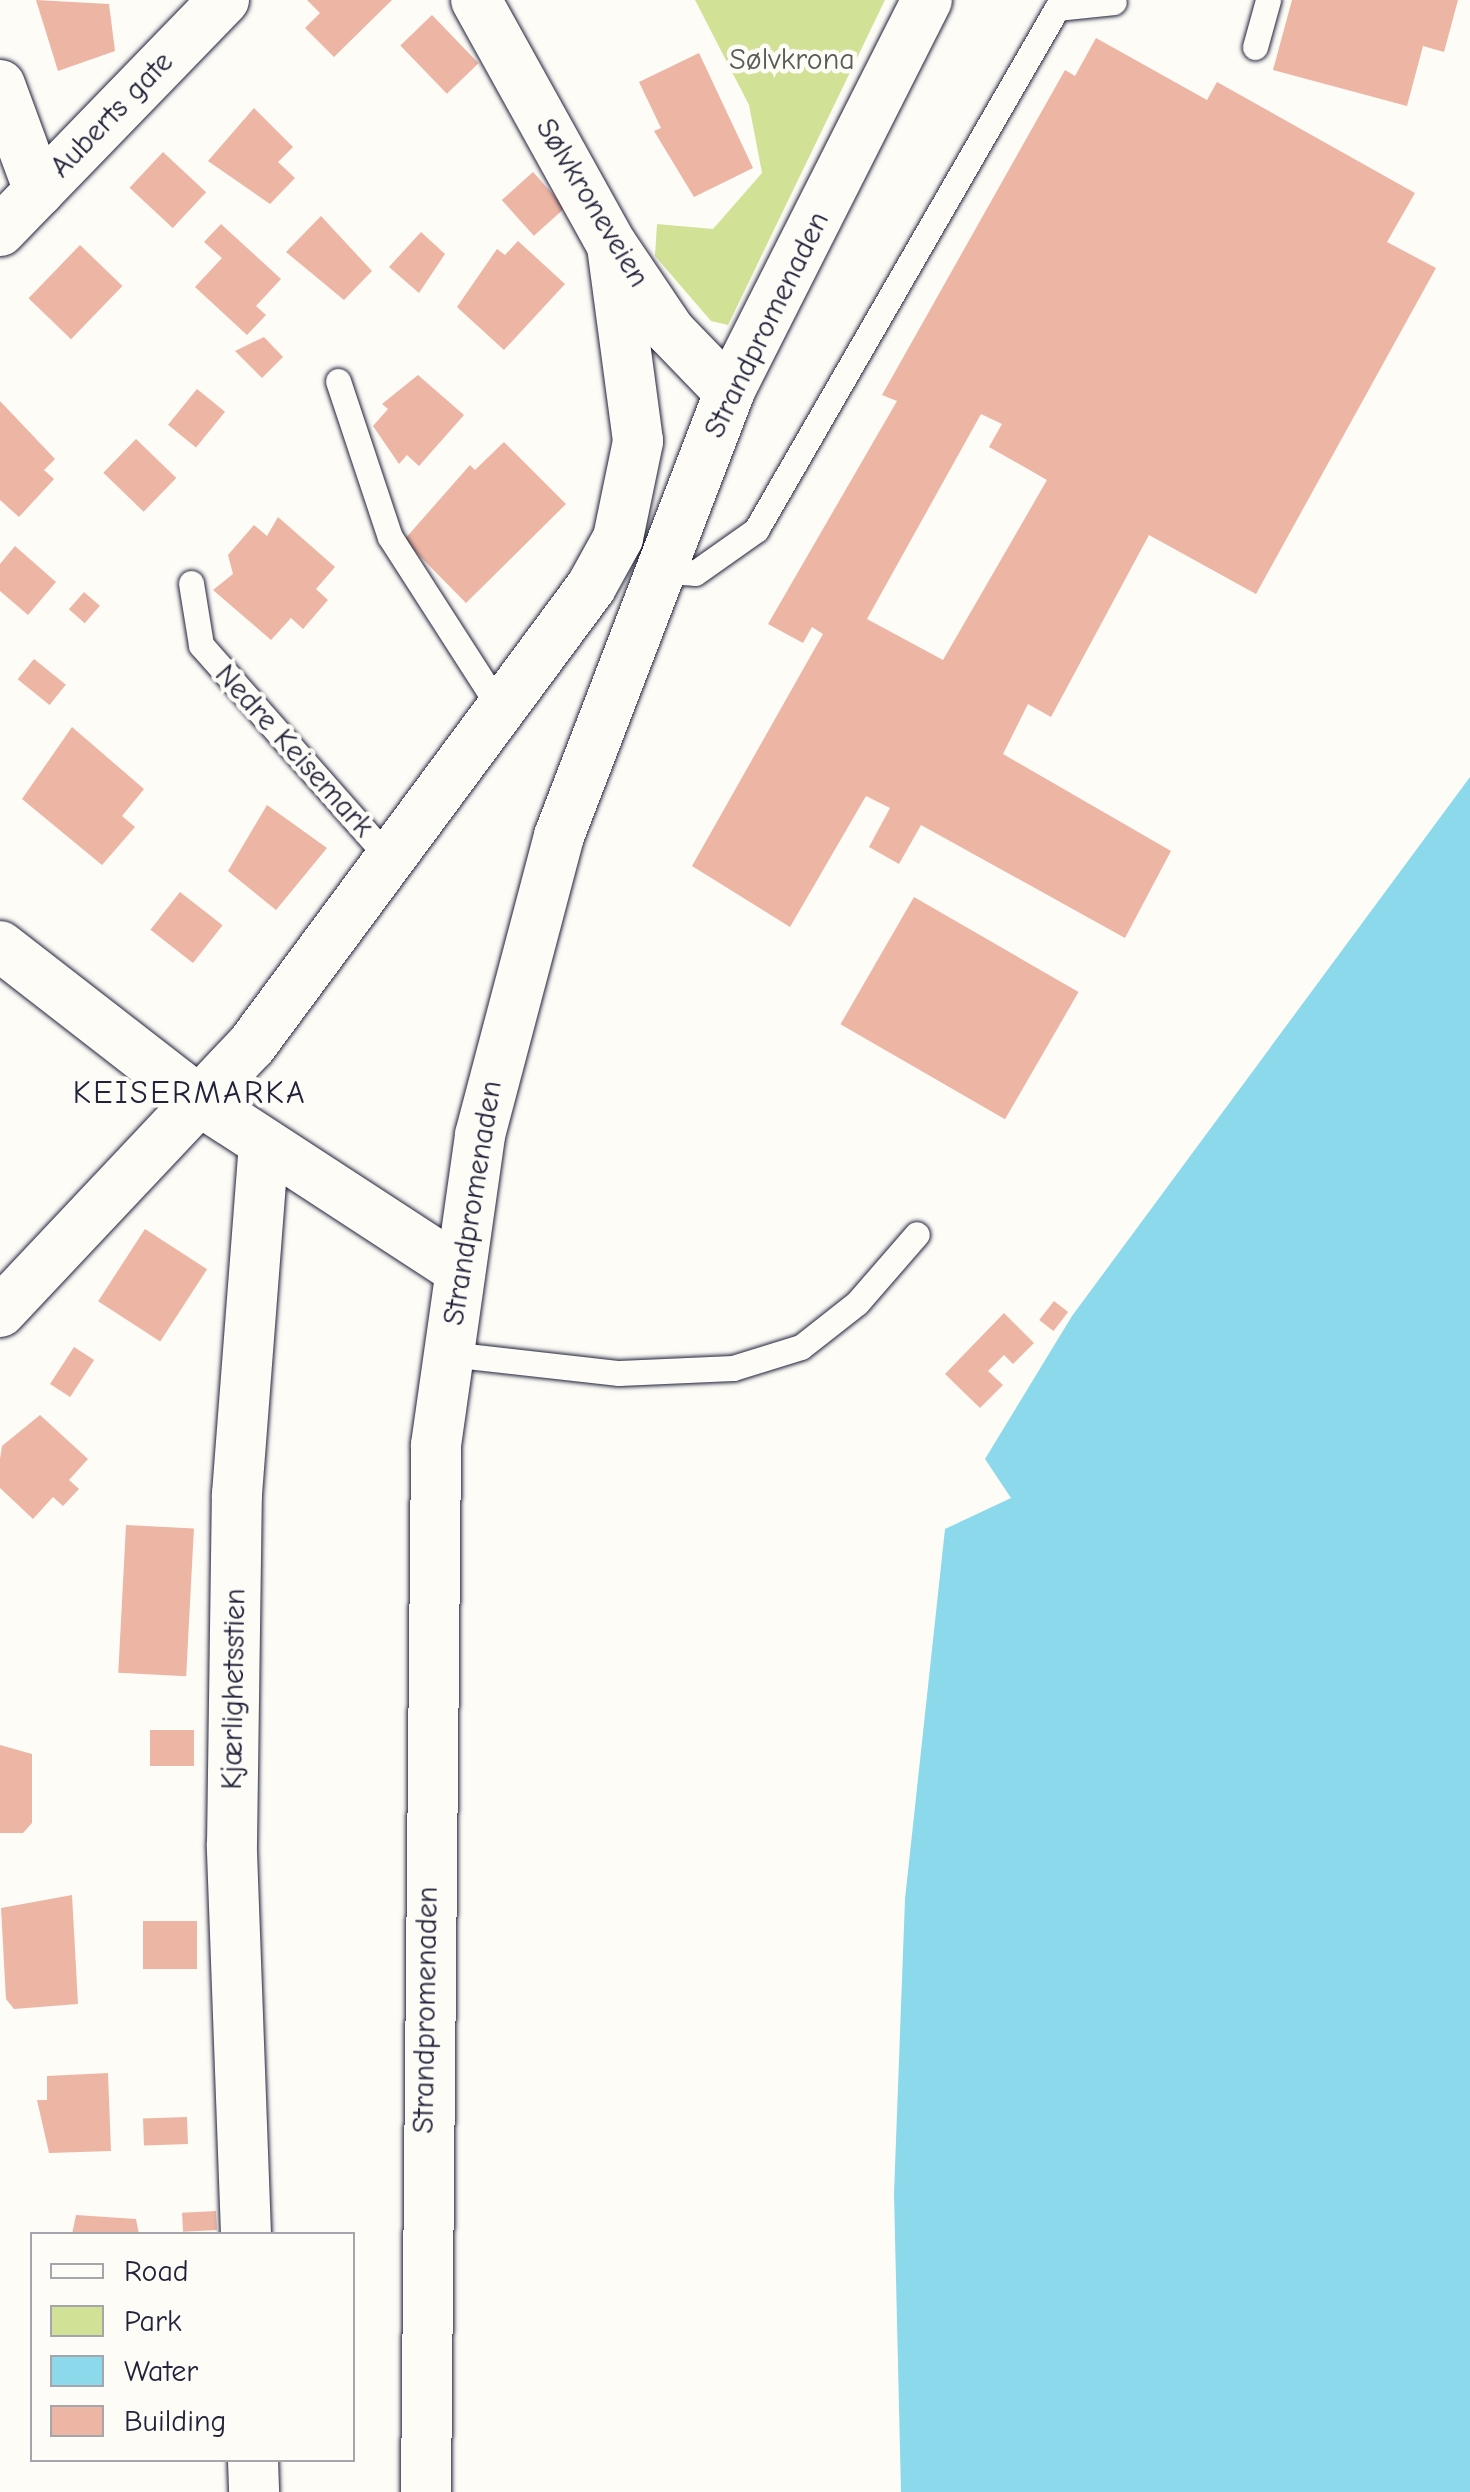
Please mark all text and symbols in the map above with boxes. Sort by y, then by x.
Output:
park label: Sølvkrona [729,42,855,78]
street label: Auberts gate [43,45,181,185]
street label: Sølvkroneveien [528,112,656,294]
street label: Strandpromenaden [697,206,837,444]
street label: Nedre Keisemark [207,657,381,845]
district label: KEISERMARKA [73,1074,307,1112]
street label: Strandpromenaden [436,1078,510,1328]
street label: Kjærlighetsstien [214,1588,254,1790]
street label: Strandpromenaden [406,1886,446,2134]
legend [30,2232,355,2462]
text: Road [124,2254,189,2289]
text: Park [124,2304,181,2339]
text: Water [124,2354,198,2389]
text: Building [124,2404,227,2439]

